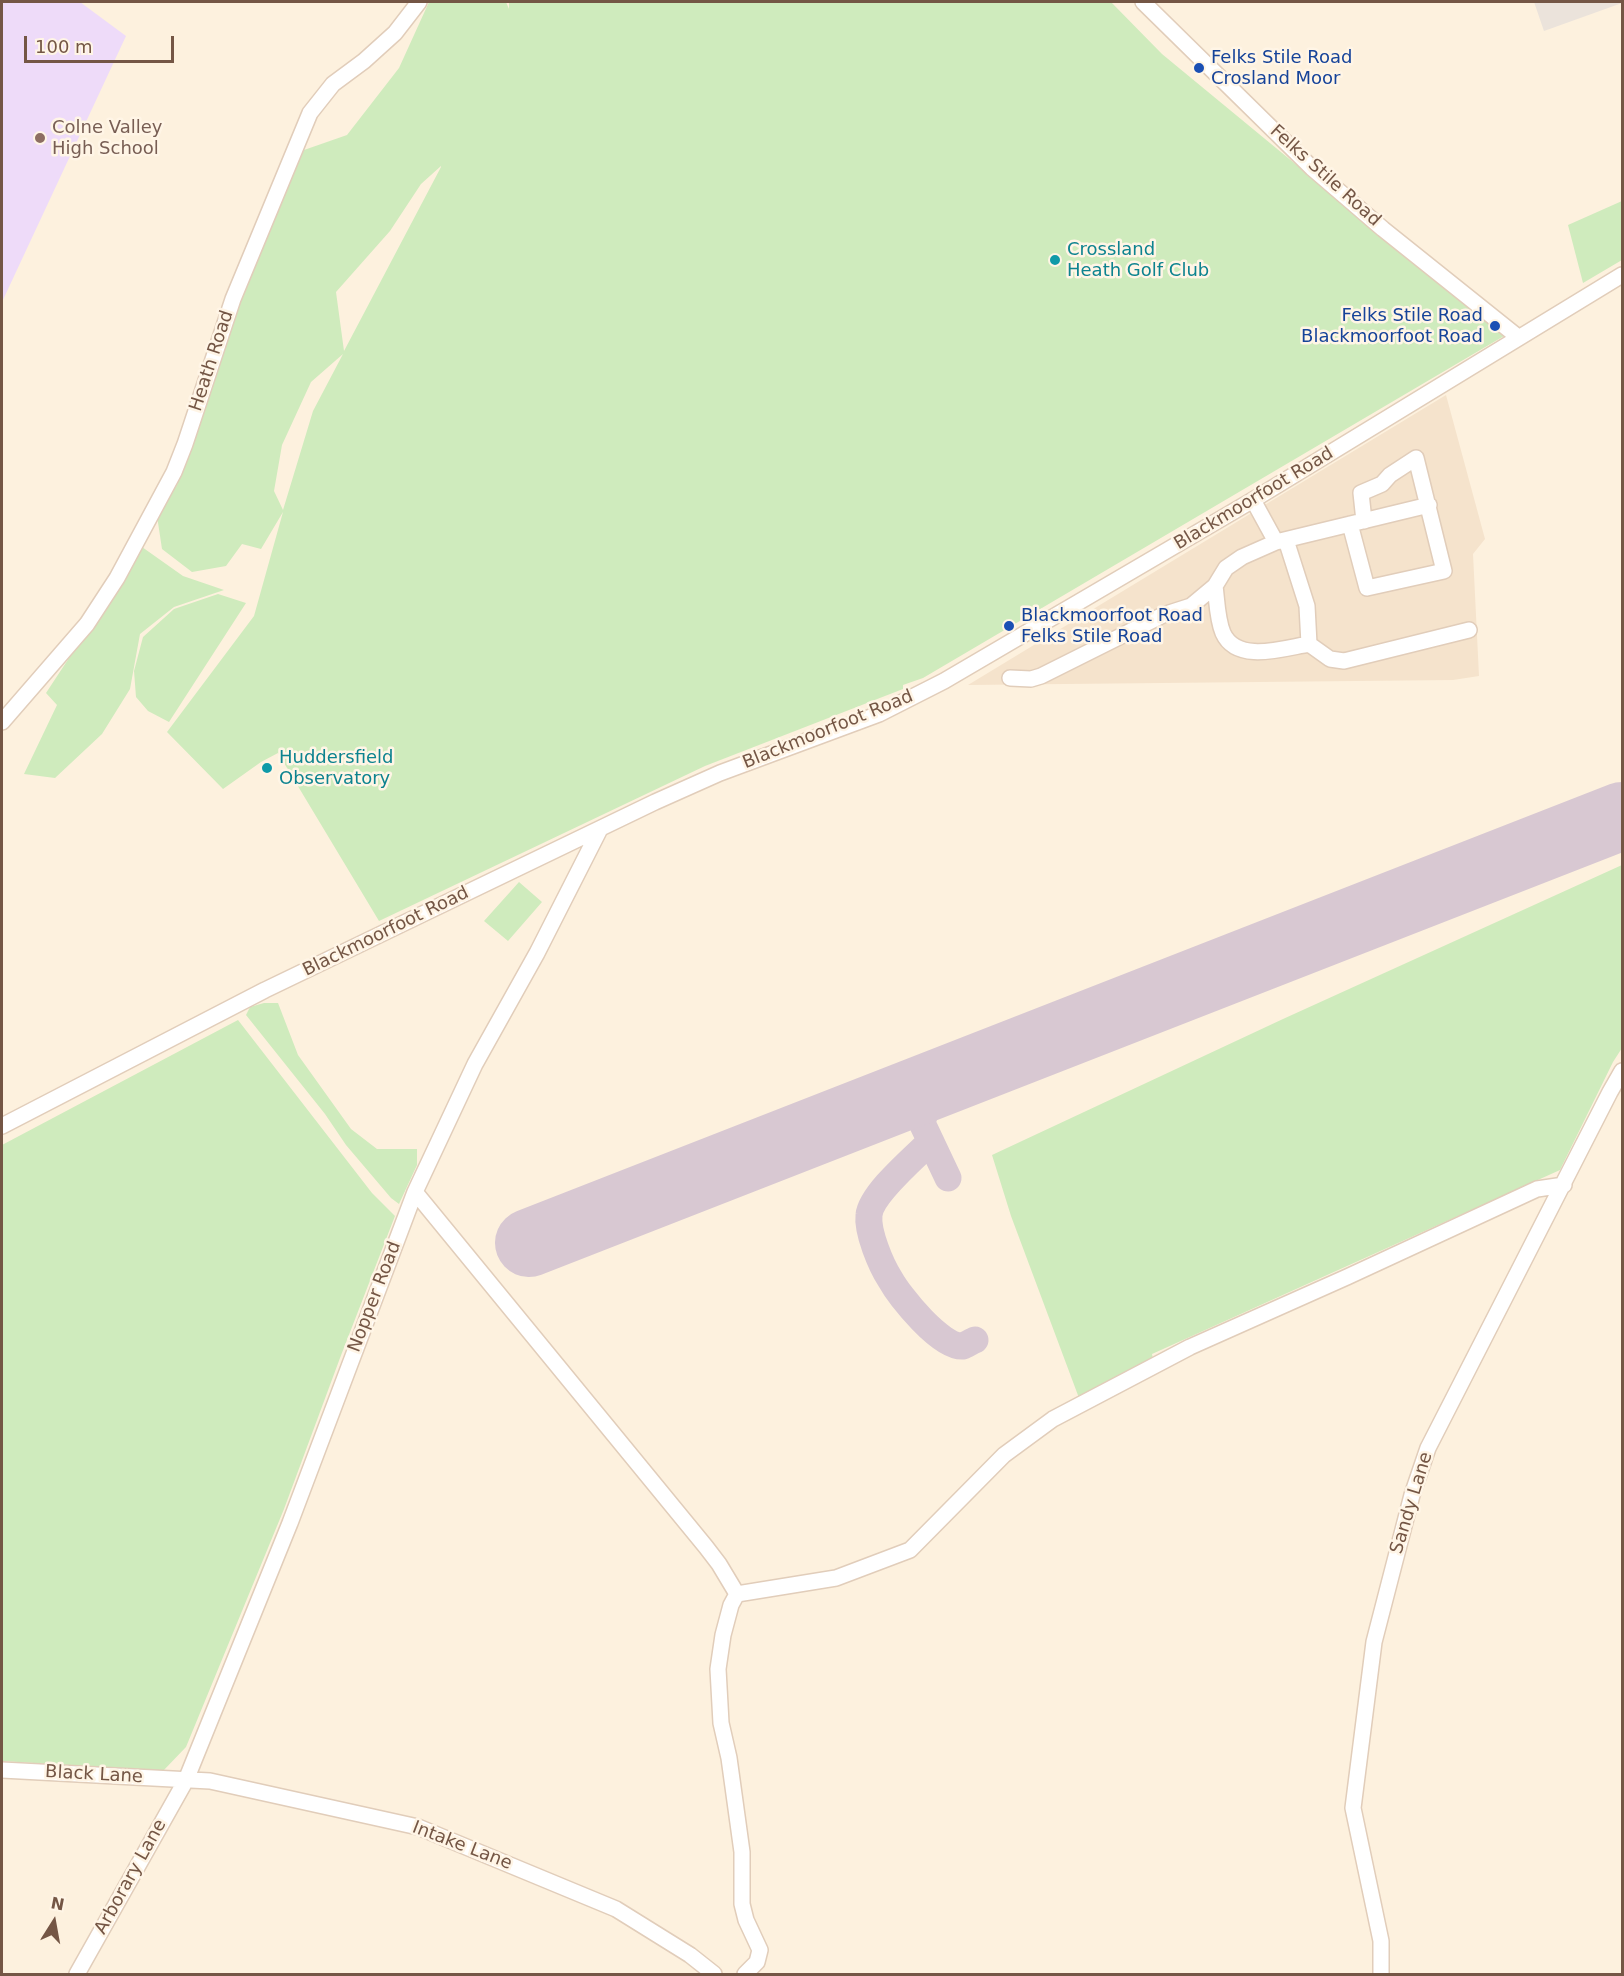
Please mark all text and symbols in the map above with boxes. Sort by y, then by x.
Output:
scale bar [27,24,177,62]
text: 100 m [35,36,93,57]
place label: Felks Stile Road Crosland Moor [1211,47,1352,90]
marker: Felks Stile Road Crosland Moor [1192,61,1206,75]
place label: Colne Valley High School [52,117,162,160]
street label: Felks Stile Road [1265,121,1385,231]
marker: Colne Valley High School [33,131,47,145]
place label: Crossland Heath Golf Club [1067,239,1209,282]
marker: Crossland Heath Golf Club [1048,253,1062,267]
place label: Felks Stile Road Blackmoorfoot Road [1301,305,1483,348]
street label: Heath Road [186,308,238,414]
marker: Felks Stile Road Blackmoorfoot Road [1488,319,1502,333]
street label: Blackmoorfoot Road [1170,443,1338,555]
place label: Blackmoorfoot Road Felks Stile Road [1021,605,1203,648]
marker: Blackmoorfoot Road Felks Stile Road [1002,619,1016,633]
street label: Blackmoorfoot Road [740,686,916,774]
place label: Huddersfield Observatory [279,747,393,789]
marker: Huddersfield Observatory [260,761,274,775]
street label: Blackmoorfoot Road [299,882,473,982]
street label: Nopper Road [344,1239,406,1355]
street label: Sandy Lane [1386,1450,1438,1556]
street label: Black Lane [45,1762,143,1788]
street label: Arborary Lane [91,1816,171,1938]
street label: Intake Lane [409,1817,515,1875]
north arrow [24,1892,84,1952]
text: N [49,1893,66,1914]

